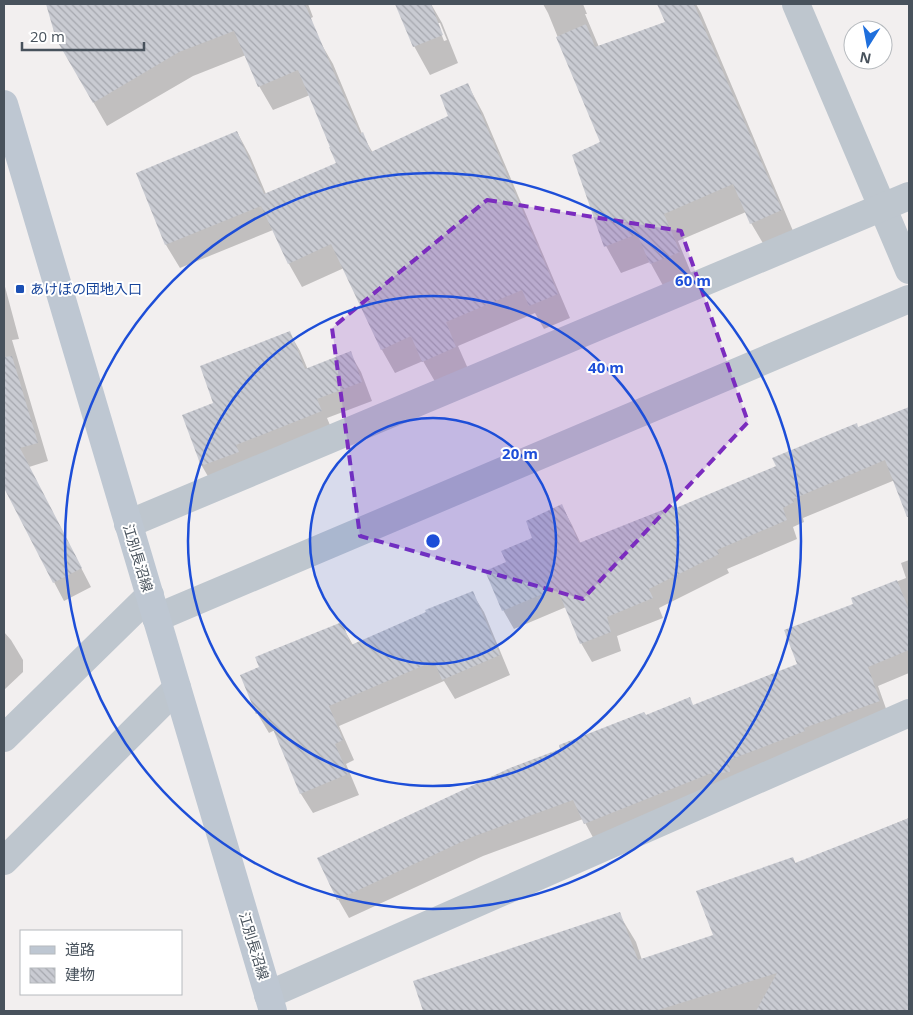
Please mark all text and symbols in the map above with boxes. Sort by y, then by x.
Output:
scale bar [22,20,145,52]
north arrow [843,20,893,70]
text: 20 m [30,26,65,46]
text: N [858,48,873,69]
text: 60 m [675,270,711,290]
place label: あけぼの団地入口 [30,279,142,298]
marker: あけぼの団地入口 [14,283,26,295]
text: 40 m [588,357,624,377]
text: 20 m [502,443,538,463]
street label: 江別長沼線 [119,522,158,594]
centre of rings [424,532,442,550]
street label: 江別長沼線 [235,910,274,982]
legend [20,930,182,995]
text: 道路 [65,939,95,959]
text: 建物 [65,964,95,984]

